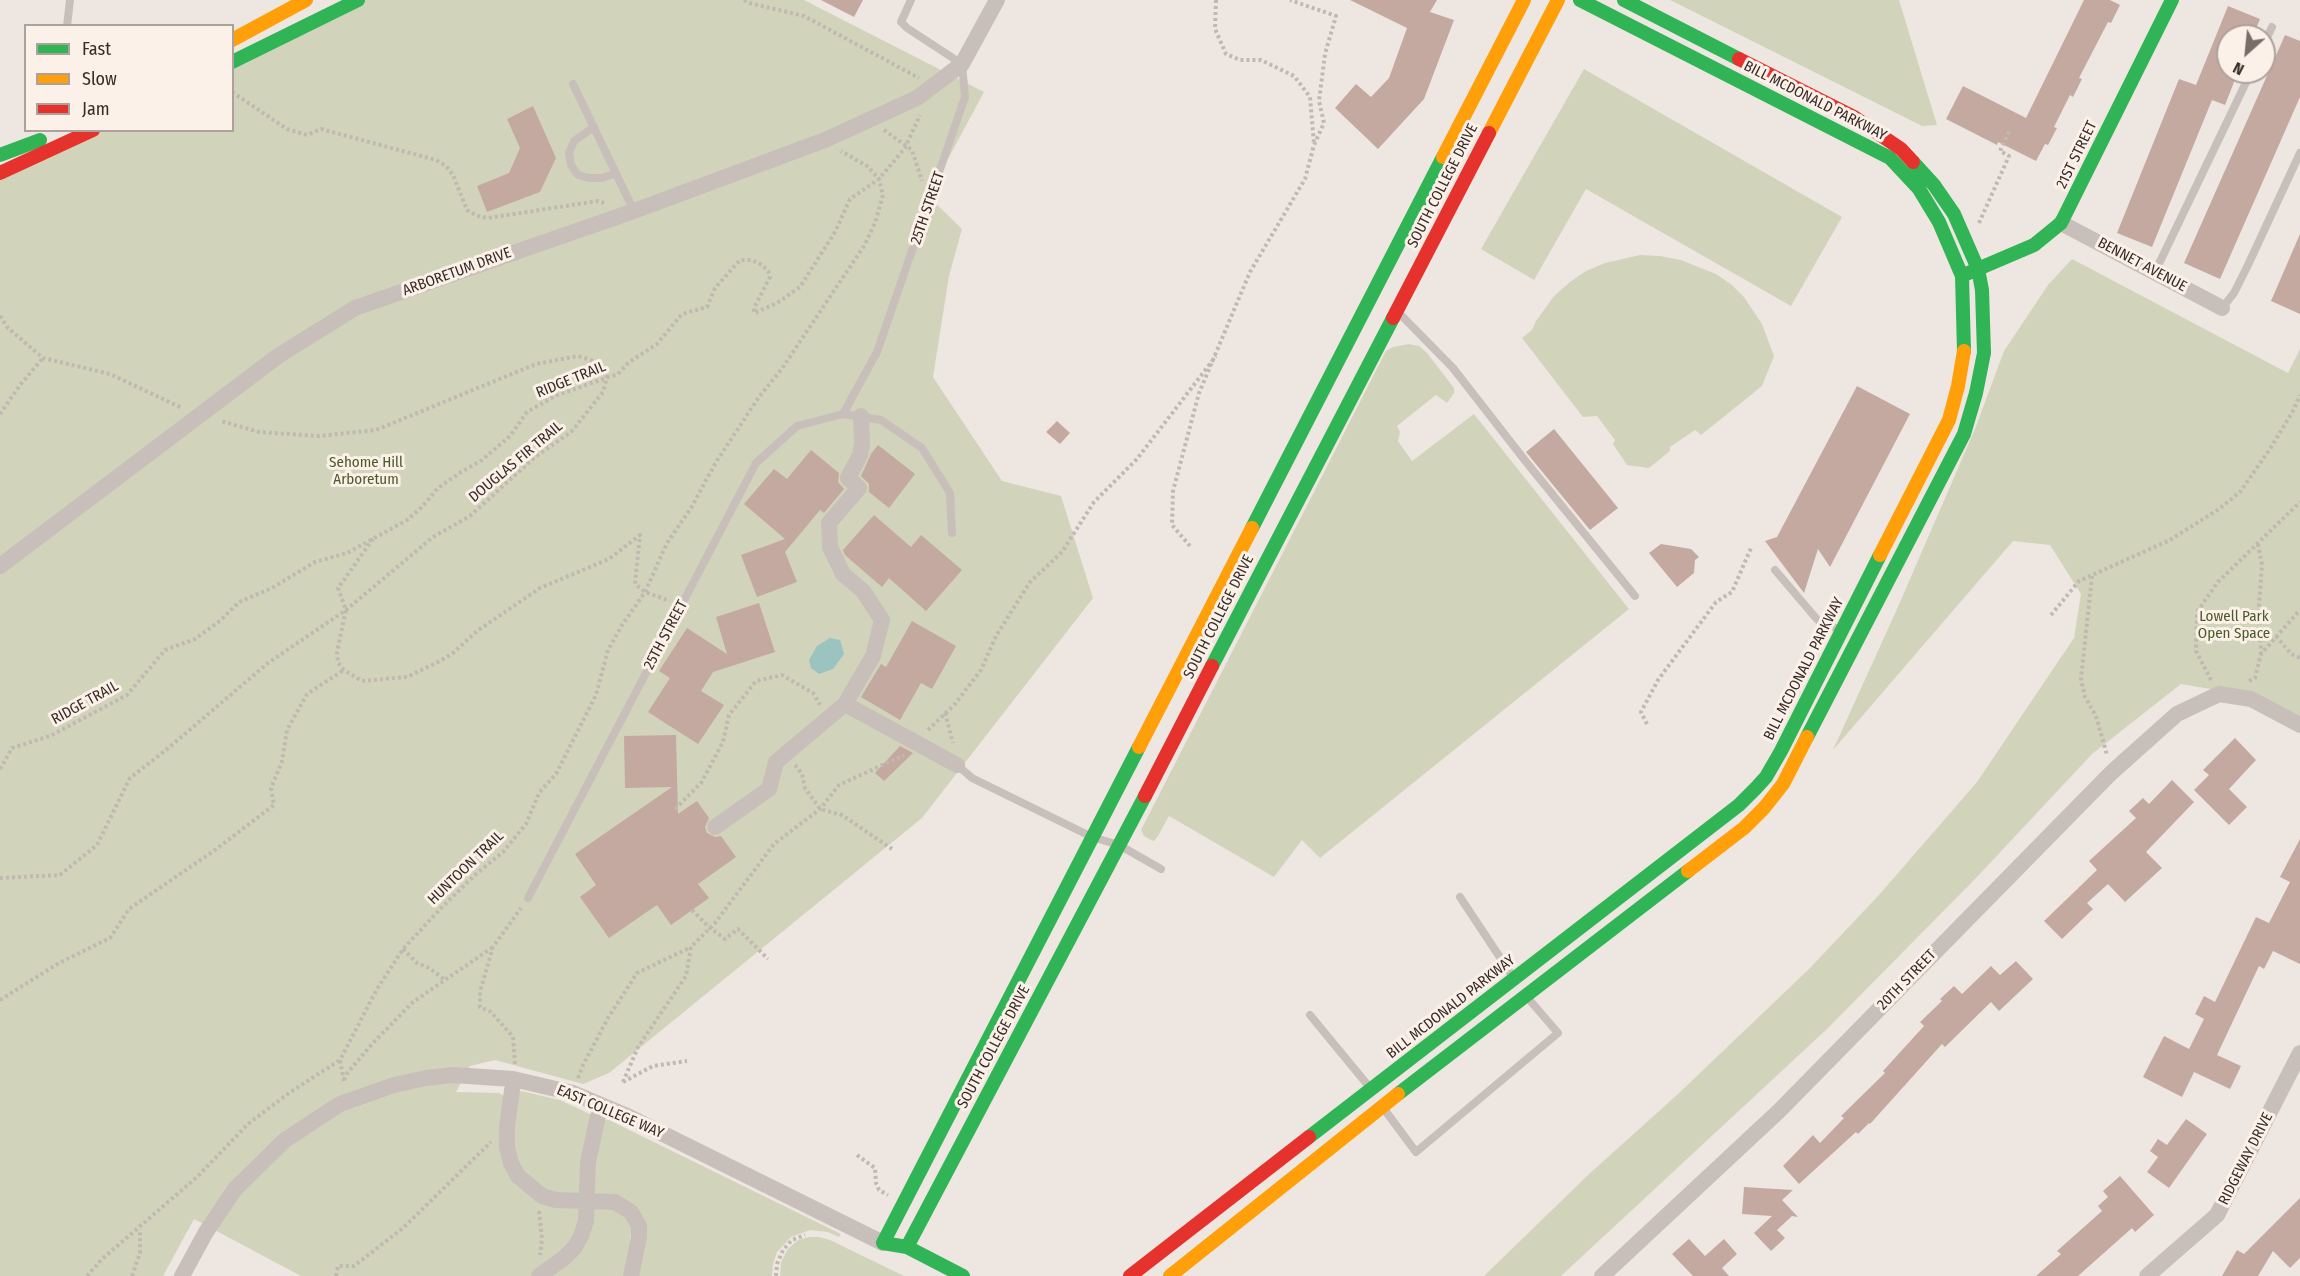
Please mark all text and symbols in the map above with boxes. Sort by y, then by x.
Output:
legend [24,24,234,132]
north arrow [2216,24,2276,84]
text: Fast [82,38,111,60]
street label: BILL MCDONALD PARKWAY [1741,57,1889,145]
text: N [2230,58,2247,79]
text: Slow [82,68,117,90]
text: Jam [82,98,110,120]
street label: 21ST STREET [2053,118,2101,192]
street label: SOUTH COLLEGE DRIVE [1404,121,1482,251]
street label: 25TH STREET [907,169,949,247]
street label: BENNET AVENUE [2094,234,2190,296]
street label: ARBORETUM DRIVE [400,244,514,300]
street label: RIDGE TRAIL [534,358,608,402]
street label: DOUGLAS FIR TRAIL [465,418,567,506]
park label: Sehome Hill Arboretum [329,454,403,489]
street label: SOUTH COLLEGE DRIVE [1180,552,1258,682]
street label: BILL MCDONALD PARKWAY [1760,595,1848,743]
street label: 25TH STREET [640,597,692,673]
park label: Lowell Park Open Space [2198,608,2270,643]
street label: RIDGE TRAIL [48,677,122,729]
street label: HUNTOON TRAIL [424,827,508,909]
street label: 20TH STREET [1874,946,1940,1014]
street label: BILL MCDONALD PARKWAY [1383,951,1519,1063]
street label: SOUTH COLLEGE DRIVE [954,982,1034,1112]
street label: EAST COLLEGE WAY [554,1081,666,1143]
street label: RIDGEWAY DRIVE [2215,1110,2277,1208]

